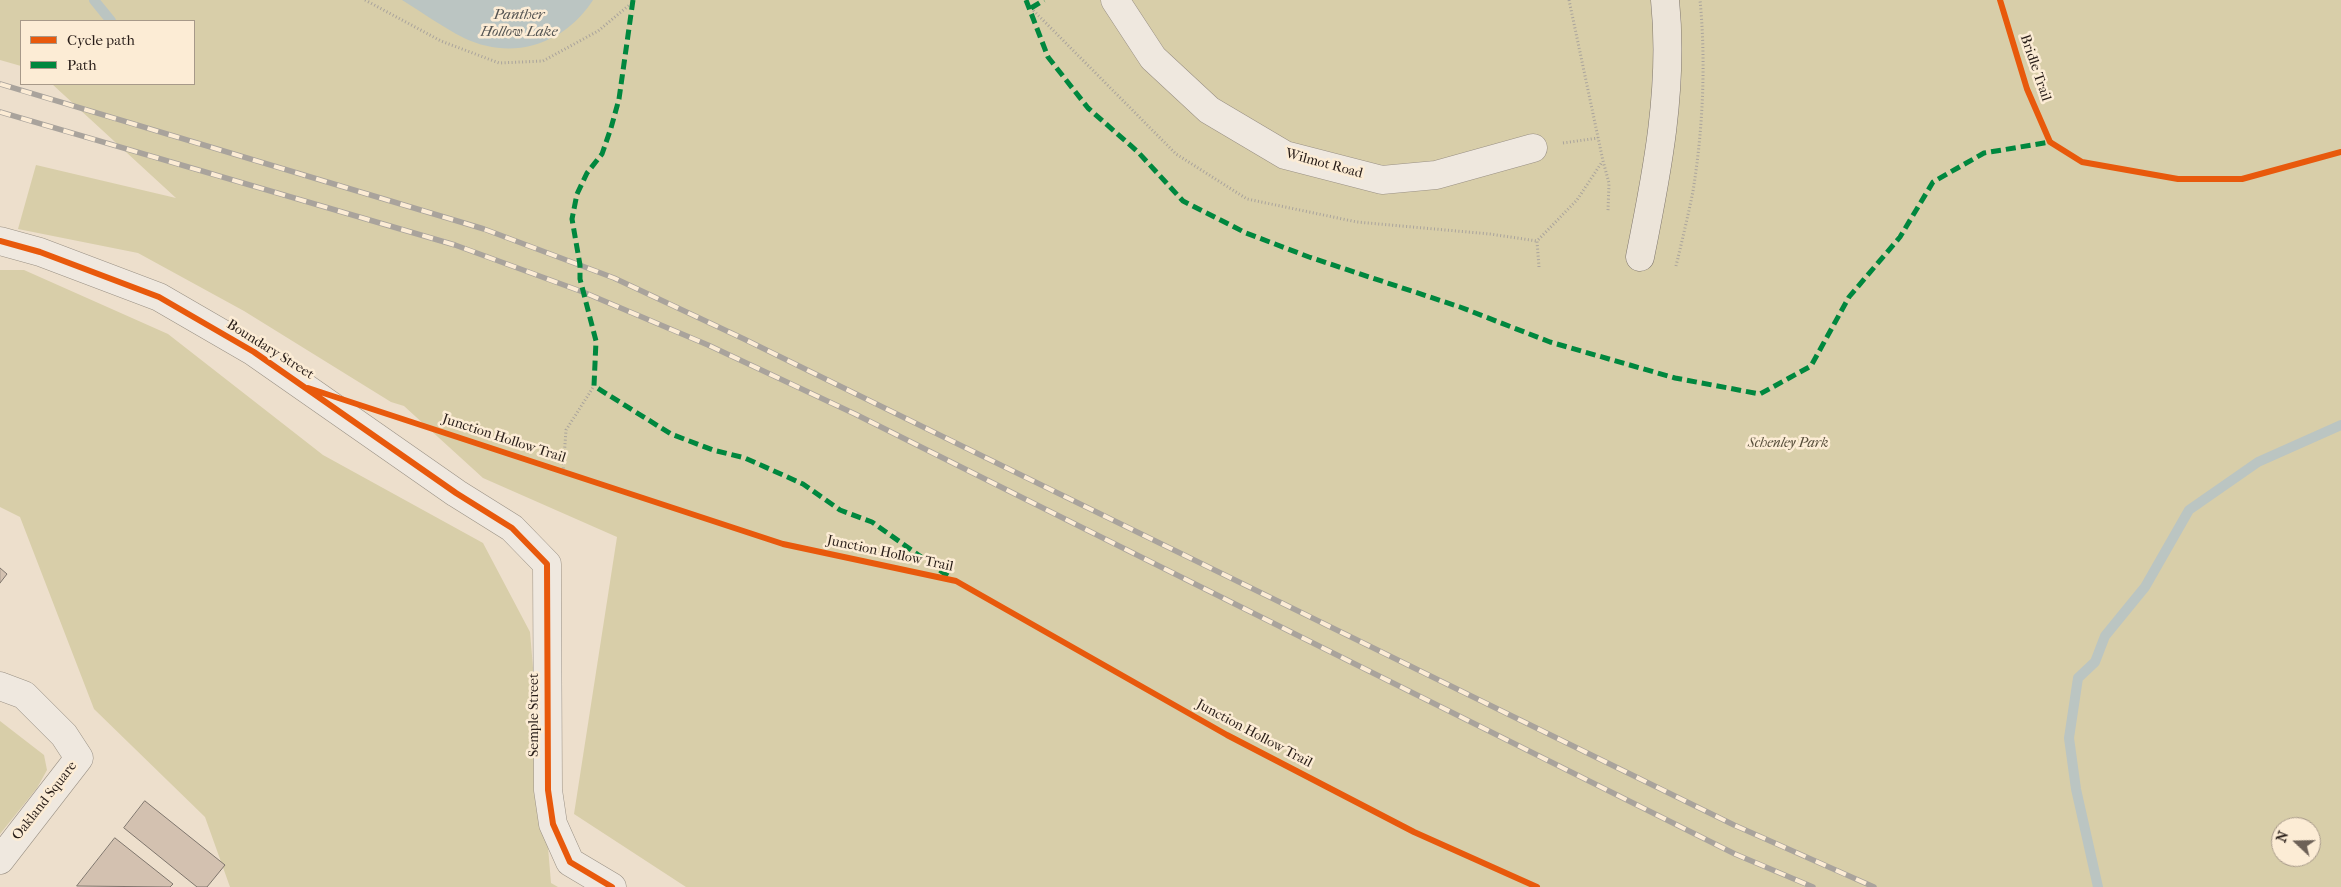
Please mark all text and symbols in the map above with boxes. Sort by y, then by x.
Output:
water label: Panther Hollow Lake [481,6,557,41]
legend [20,20,195,85]
text: Cycle path [67,31,135,49]
street label: Bridle Trail [2016,32,2054,104]
text: Path [67,56,97,74]
street label: Wilmot Road [1283,146,1365,182]
street label: Boundary Street [223,317,317,383]
street label: Junction Hollow Trail [440,411,568,467]
park label: Schenley Park [1748,436,1828,452]
street label: Junction Hollow Trail [825,532,955,576]
street label: Semple Street [527,673,543,757]
street label: Junction Hollow Trail [1193,696,1315,772]
street label: Oakland Square [9,758,81,844]
north arrow [2271,817,2321,867]
text: N [2273,829,2292,845]

